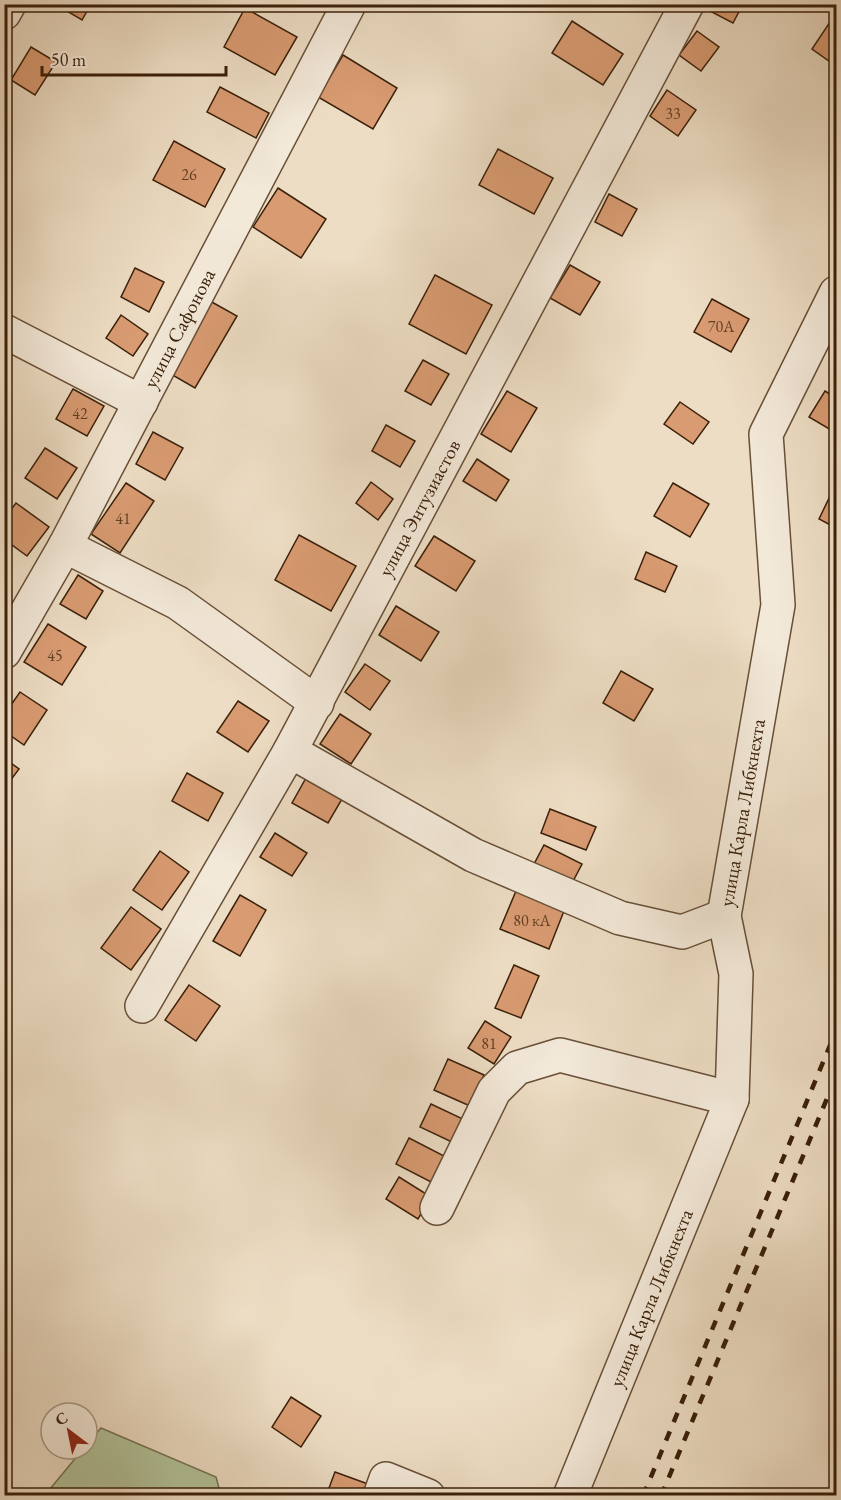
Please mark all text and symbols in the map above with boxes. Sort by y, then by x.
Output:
scale bar [42,39,226,77]
text: 50 m [51,48,86,71]
house number: 33 [665,103,681,124]
house number: 26 [181,164,197,185]
street label: улица Сафонова [137,264,221,393]
house number: 70А [708,316,735,337]
house number: 42 [72,403,88,424]
street label: улица Энтузиастов [372,435,466,581]
house number: 41 [115,508,131,529]
house number: 45 [47,645,63,666]
street label: улица Карла Либкнехта [713,717,771,908]
house number: 80 кА [513,910,552,931]
house number: 81 [481,1033,497,1054]
street label: улица Карла Либкнехта [603,1205,699,1391]
north arrow [39,1401,99,1461]
text: С [51,1407,72,1431]

